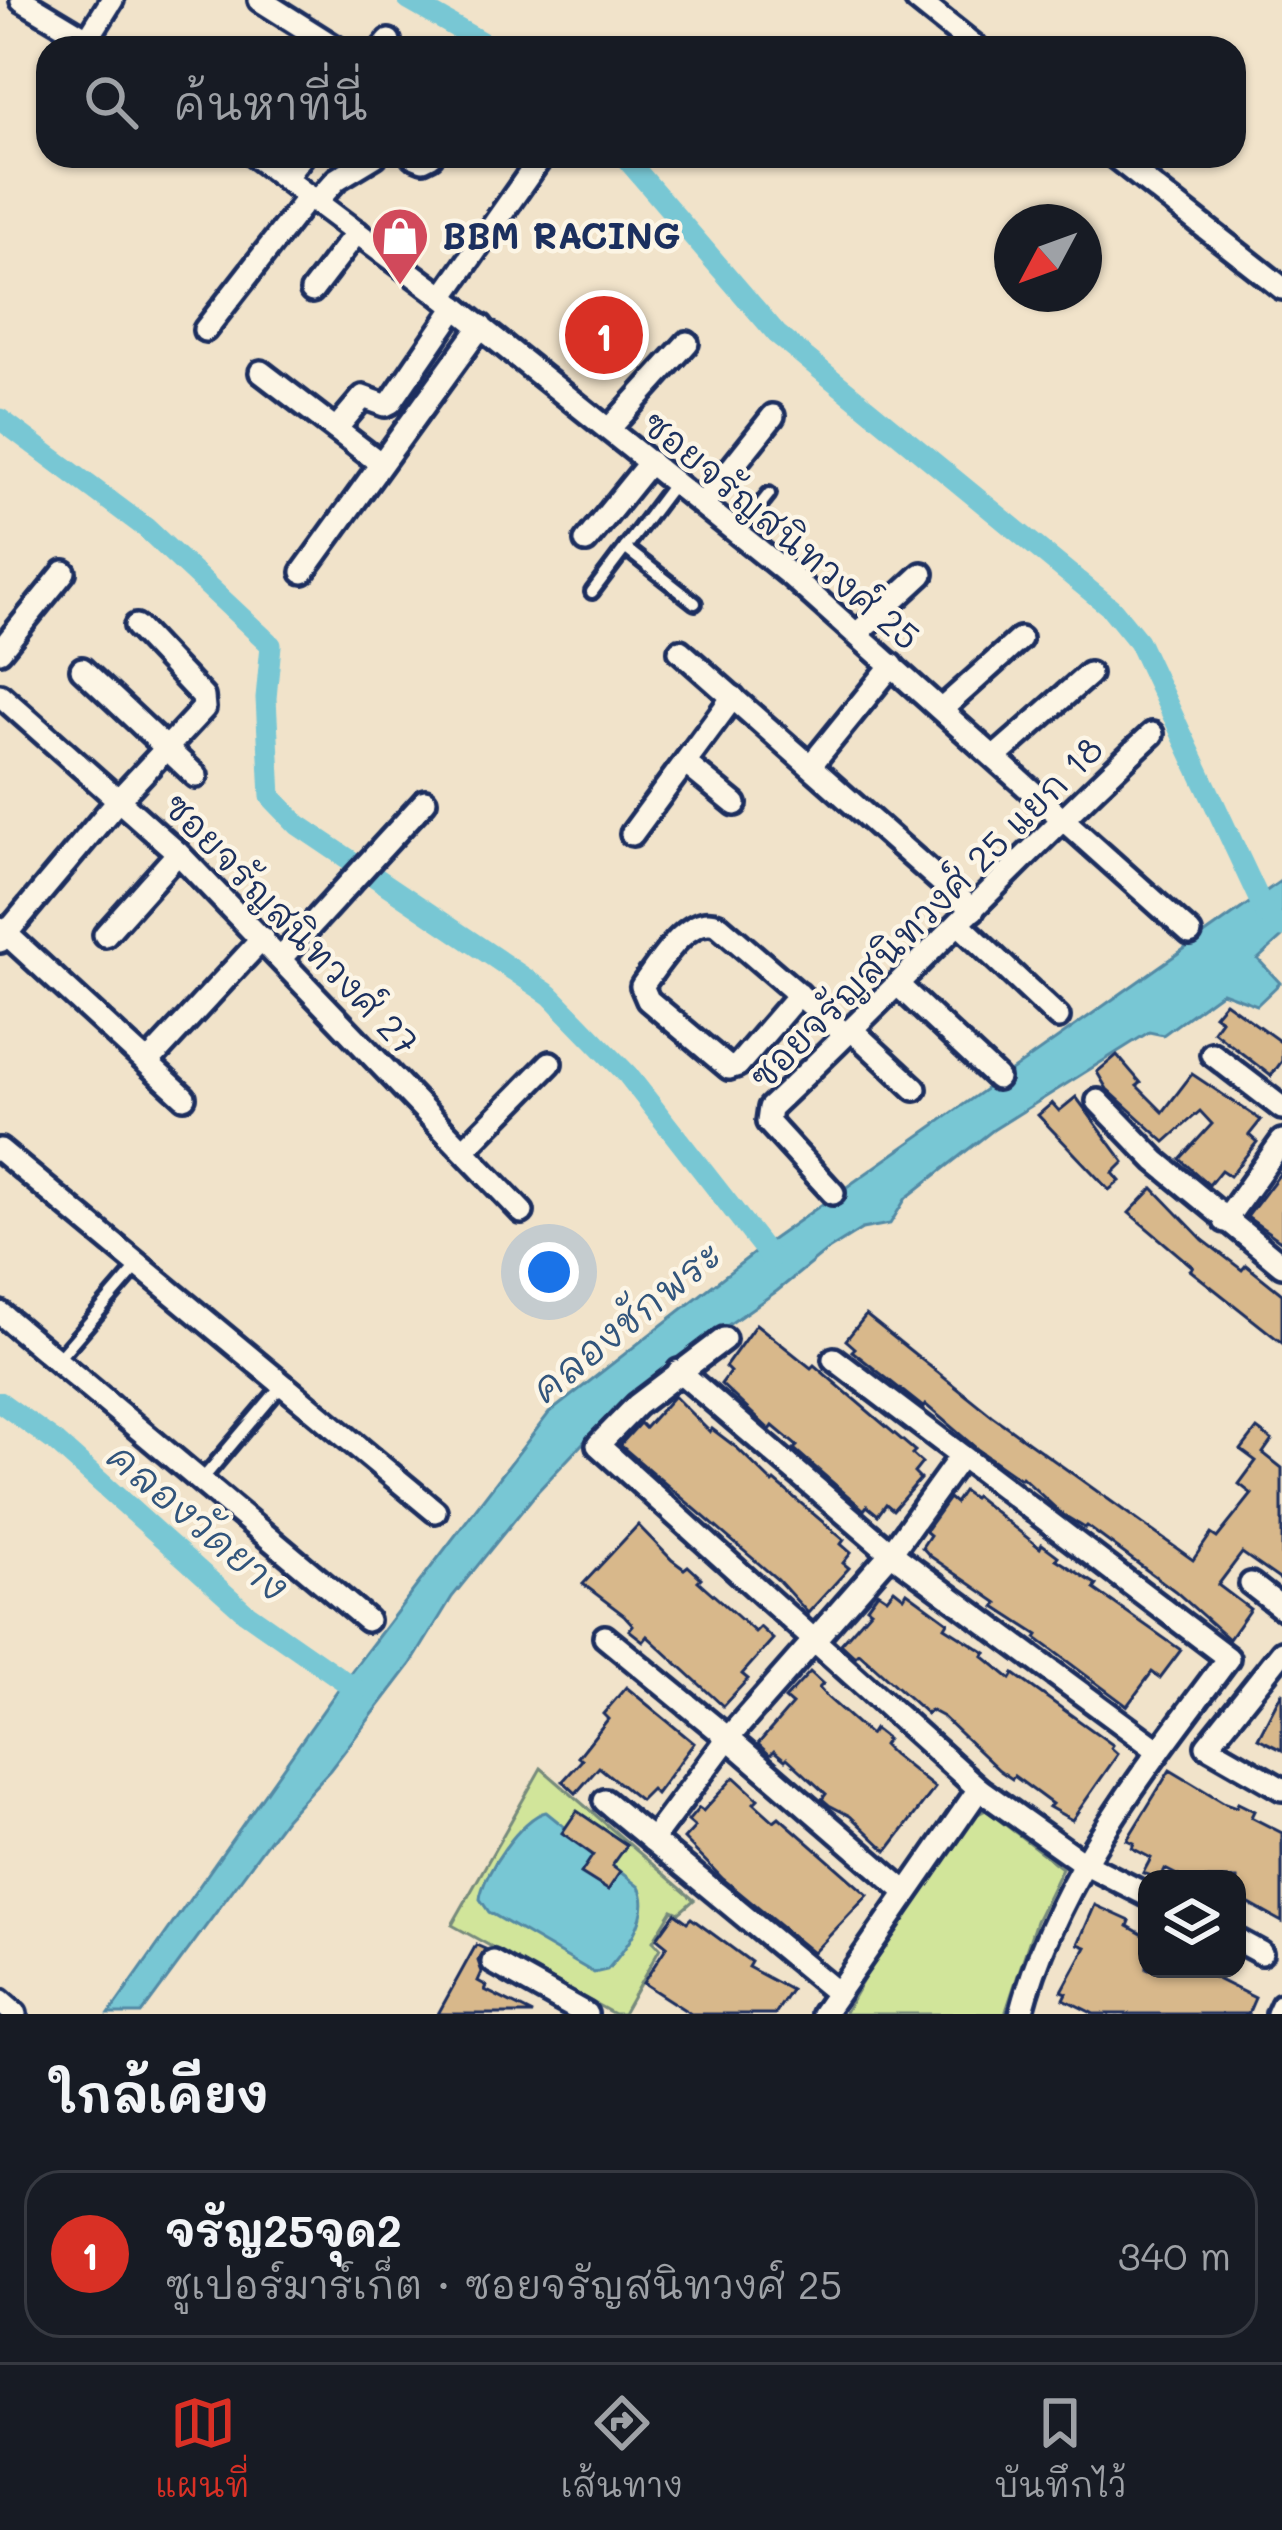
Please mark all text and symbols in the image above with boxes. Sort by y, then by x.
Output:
search box [36,36,1246,168]
icon: search [78,69,144,135]
text: ค้นหาที่นี่ [174,73,368,131]
north arrow [994,204,1102,312]
shop icon: BBM RACING [369,205,431,287]
place label: BBM RACING [442,211,681,258]
pin: 1 [565,290,643,380]
street label: ซอยจรัญสนิทวงศ์ 25 [633,399,931,659]
street label: ซอยจรัญสนิทวงศ์ 25 แยก 18 [738,725,1112,1099]
street label: ซอยจรัญสนิทวงศ์ 27 [154,782,430,1064]
water label: คลองชักพระ [520,1229,730,1413]
your location [519,1242,579,1302]
water label: คลองวัดยาง [98,1430,300,1612]
map controls [1138,1870,1246,1978]
button: layers [1138,1870,1246,1978]
text: ใกล้เคียง [48,2059,269,2126]
text: จรัญ25จุด2 [165,2200,402,2258]
text: 1 [81,2229,99,2280]
text: 340 m [1118,2229,1231,2280]
text: ซูเปอร์มาร์เก็ต · ซอยจรัญสนิทวงศ์ 25 [165,2258,842,2309]
tab: แผนที่ [156,2390,250,2505]
tab: เส้นทาง [561,2390,683,2505]
tab: บันทึกไว้ [994,2390,1126,2505]

